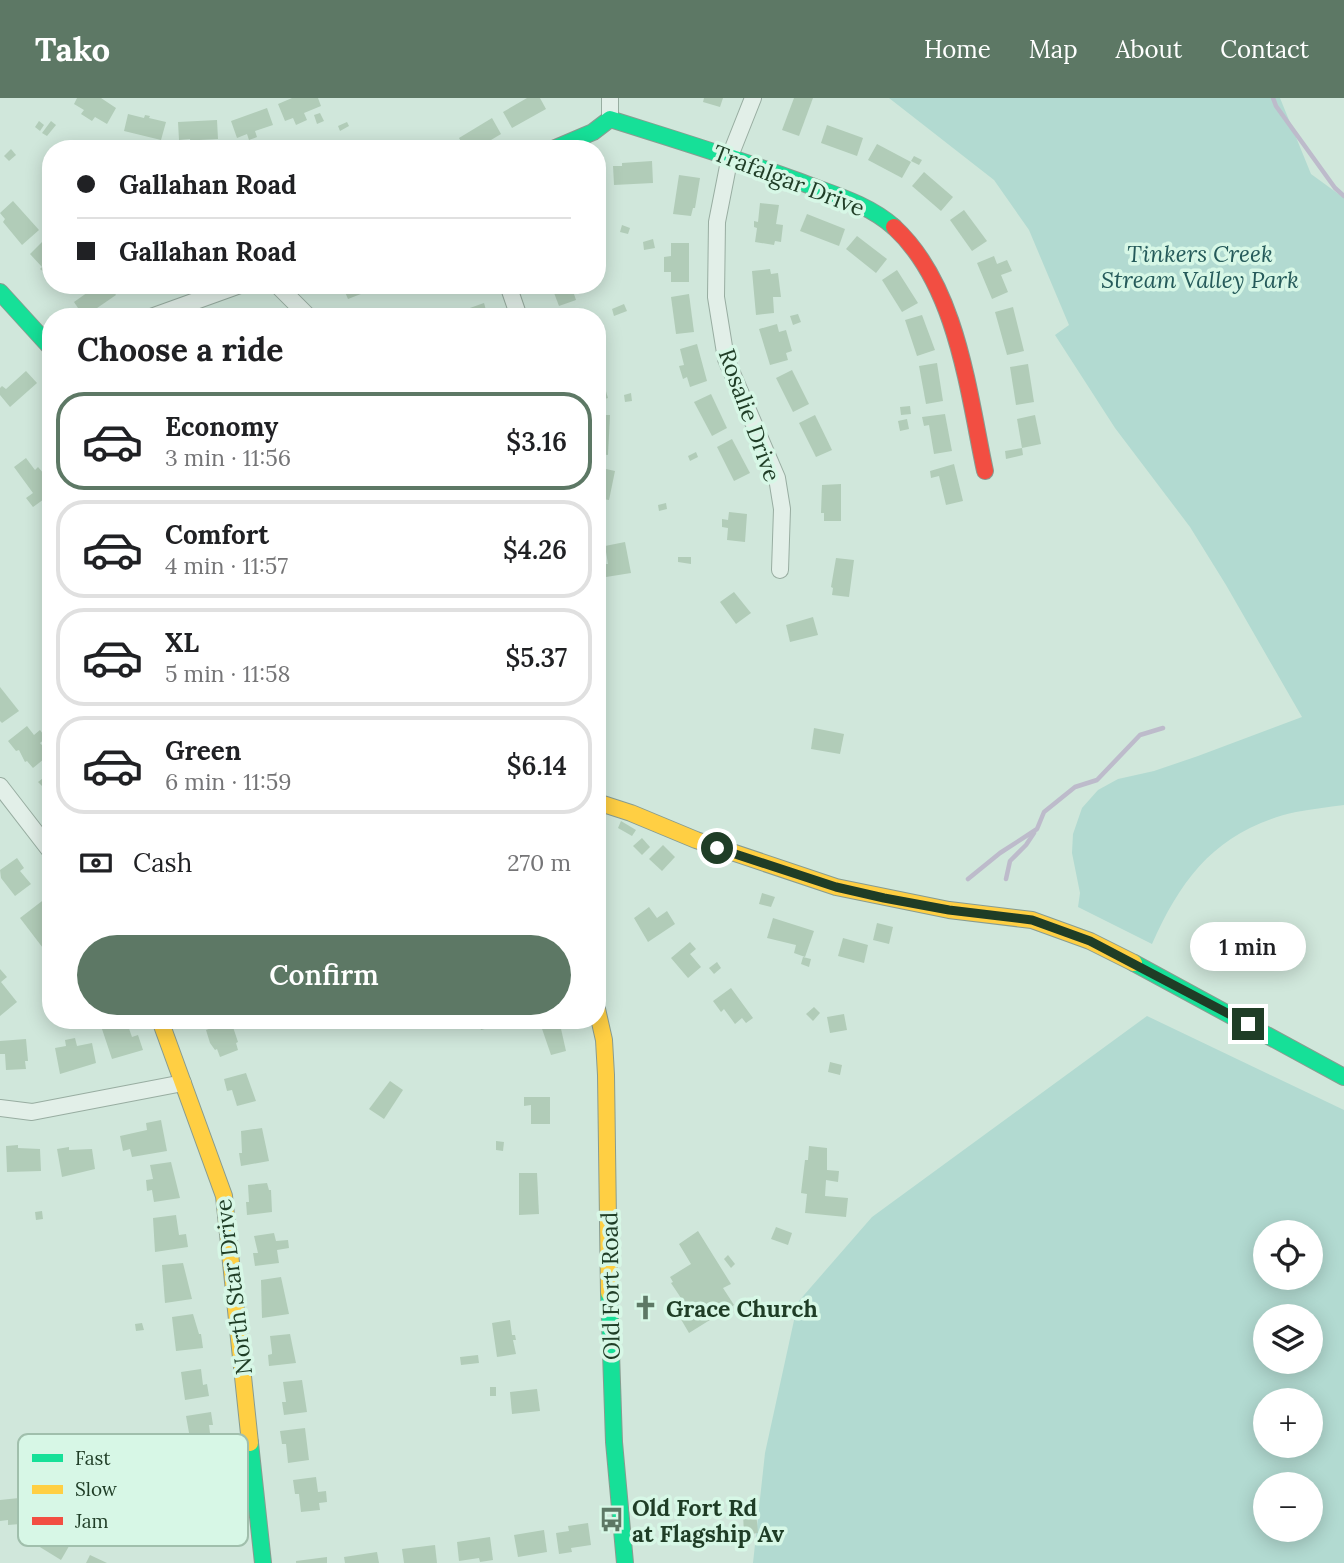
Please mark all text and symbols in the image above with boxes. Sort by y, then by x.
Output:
text: Tako [35,28,110,70]
text: Home [924,34,991,65]
text: Map [1029,34,1078,65]
text: About [1116,34,1182,65]
text: Contact [1220,34,1309,65]
street label: Trafalgar Drive [709,138,869,222]
text: Gallahan Road [119,168,297,201]
text: Gallahan Road [119,235,297,268]
park label: Tinkers Creek Stream Valley Park [1101,239,1299,294]
text: Choose a ride [77,329,284,370]
street label: Rosalie Drive [713,345,787,485]
icon: car [81,410,144,473]
text: Economy [165,410,278,443]
text: $3.16 [506,425,567,458]
text: 3 min · 11:56 [165,443,291,472]
icon: car [81,518,144,581]
text: Comfort [165,518,269,551]
text: $4.26 [503,533,567,566]
text: 4 min · 11:57 [165,551,288,580]
icon: car [81,626,144,689]
text: XL [165,626,199,659]
text: $5.37 [506,641,567,674]
text: 5 min · 11:58 [165,659,290,688]
icon: car [81,734,144,797]
text: Green [165,734,241,767]
text: $6.14 [507,749,567,782]
text: 6 min · 11:59 [165,767,292,796]
route start [701,832,733,864]
icon: cash [77,844,115,882]
text: Cash [133,846,192,879]
text: 270 m [507,848,571,877]
callout: 1 min [1190,922,1306,972]
text: 1 min [1219,932,1277,961]
button: Confirm [77,935,571,1015]
route end [1232,1008,1264,1040]
street label: North Star Drive [208,1197,258,1377]
street label: Old Fort Road [594,1211,626,1360]
map controls [1253,1220,1323,1542]
button: locate [1253,1220,1323,1290]
church icon: Grace Church [632,1294,660,1322]
place label: Grace Church [666,1294,818,1323]
button: layers [1253,1304,1323,1374]
button: + [1253,1388,1323,1458]
legend [18,1434,248,1546]
text: Fast [75,1446,111,1470]
button: − [1253,1472,1323,1542]
text: Slow [75,1477,118,1501]
place label: Old Fort Rd at Flagship Av [632,1493,785,1548]
bus stop icon: Old Fort Rd at Flagship Av [598,1506,626,1534]
text: Jam [74,1509,109,1533]

